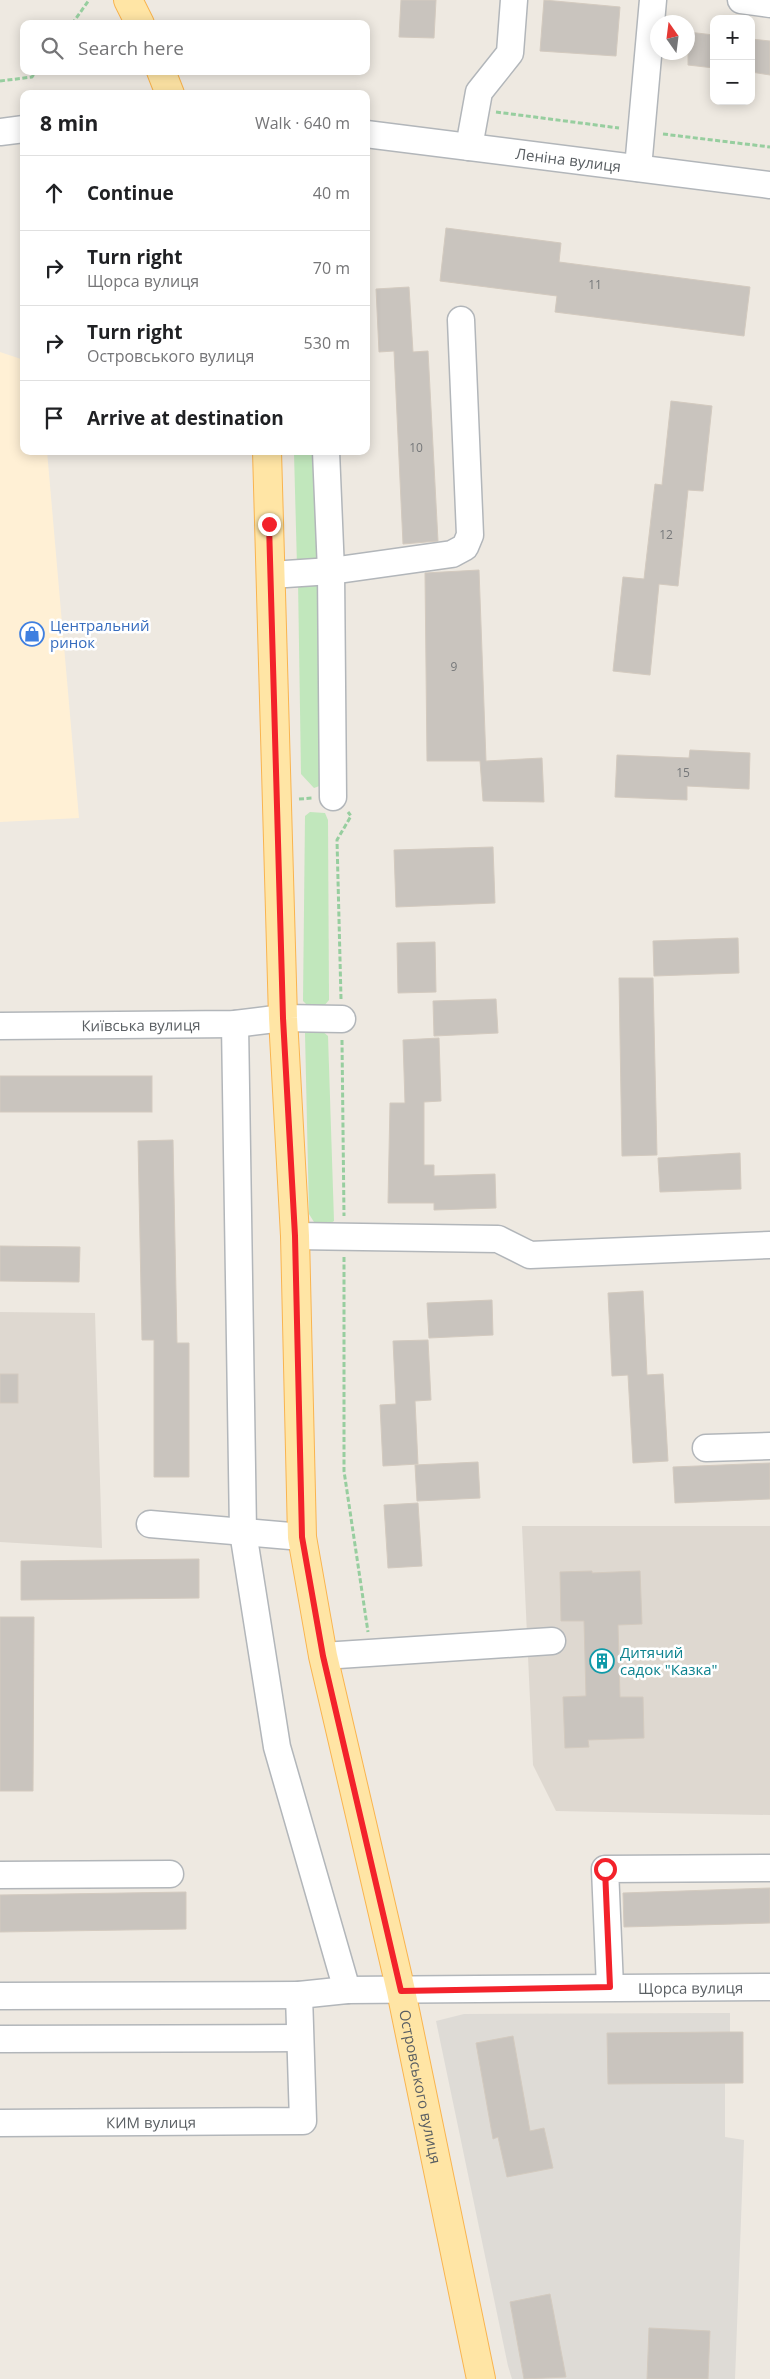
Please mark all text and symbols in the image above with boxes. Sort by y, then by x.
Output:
north arrow [650,15,695,60]
map controls [710,15,755,105]
button: + [710,15,755,60]
search box [20,20,370,75]
icon: search [38,34,66,62]
text: Search here [78,35,184,61]
button: − [710,60,755,105]
text: 8 min [40,109,98,137]
text: Walk · 640 m [255,112,350,134]
street label: Леніна вулиця [515,143,622,176]
icon: ahead [40,179,68,207]
text: Continue [87,180,174,206]
text: 40 m [313,182,350,204]
text: Turn right [87,244,182,270]
icon: right [40,254,68,282]
text: 70 m [313,257,350,279]
text: Щорса вулиця [87,270,199,292]
house number: 11 [588,276,602,293]
text: Turn right [87,319,182,345]
icon: right [40,329,68,357]
text: 530 m [304,332,350,354]
text: Островського вулиця [87,345,254,367]
icon: arrive [40,404,68,432]
text: Arrive at destination [87,405,284,431]
house number: 10 [409,439,423,456]
route end [258,513,281,536]
house number: 12 [659,526,673,543]
place label: Центральний ринок [50,615,150,652]
shop icon: Центральний ринок [19,621,45,647]
house number: 9 [451,658,458,675]
house number: 15 [676,764,690,781]
street label: Київська вулиця [81,1014,201,1035]
place label: Дитячий садок "Казка" [620,1642,718,1679]
building icon: Дитячий садок "Казка" [589,1648,615,1674]
route start [594,1858,617,1881]
street label: Щорса вулиця [638,1977,743,1998]
street label: Островського вулиця [395,2008,446,2165]
street label: КИМ вулиця [106,2112,196,2132]

